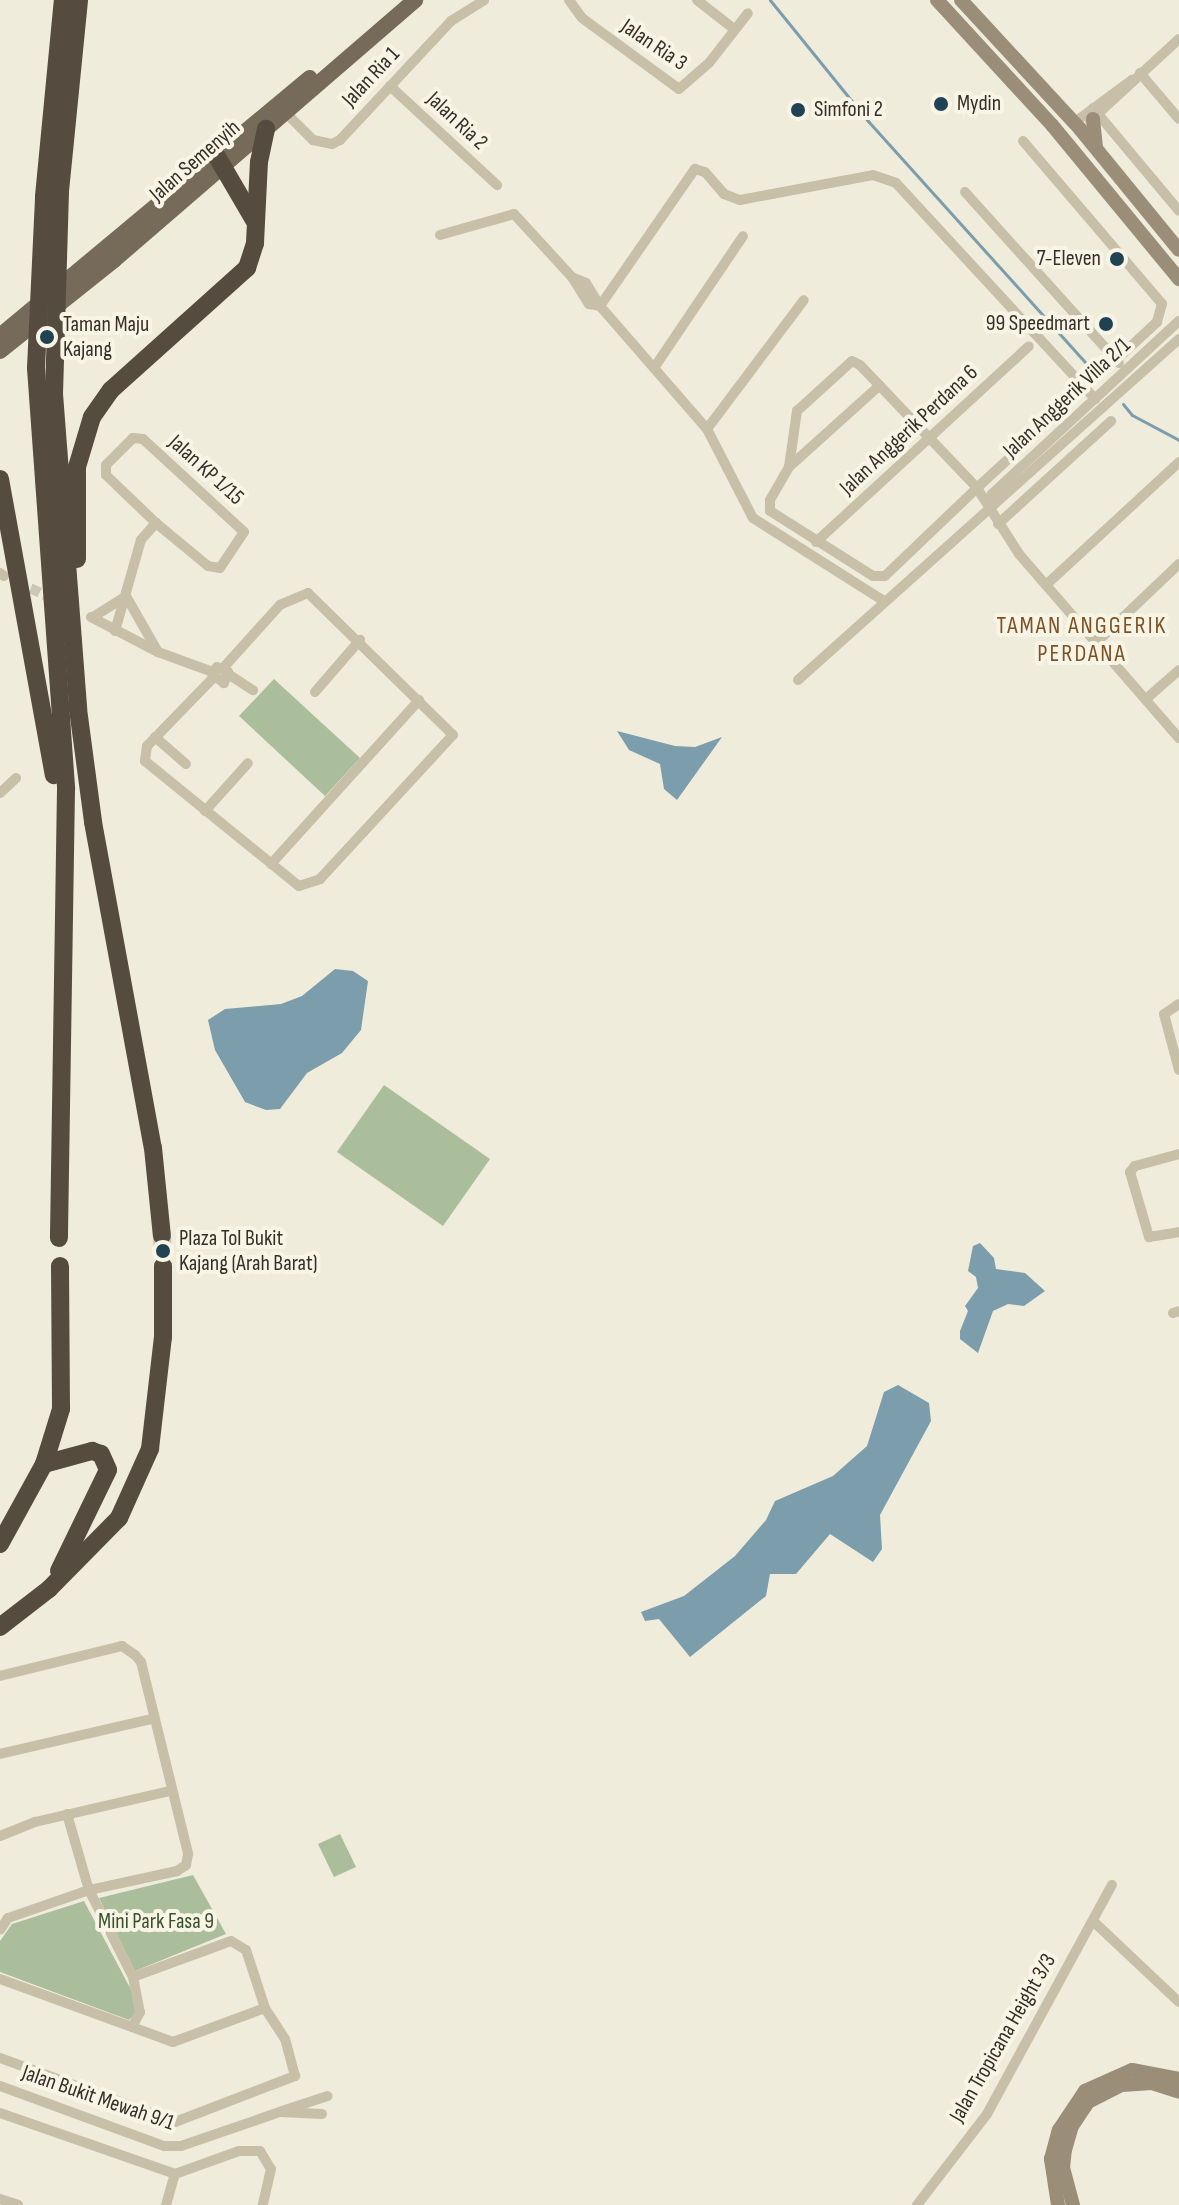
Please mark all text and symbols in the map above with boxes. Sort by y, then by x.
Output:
street label: Jalan Ria 3 [616,13,692,77]
street label: Jalan Ria 1 [337,42,405,112]
street label: Jalan Ria 2 [421,86,493,156]
place label: Mydin [957,91,1001,117]
marker: Mydin [932,95,950,113]
place label: Simfoni 2 [814,97,883,123]
marker: Simfoni 2 [789,101,807,119]
street label: Jalan Semenyih [144,115,246,207]
place label: 7-Eleven [1037,246,1101,272]
marker: 7-Eleven [1108,250,1126,268]
place label: Taman Maju Kajang [63,311,149,362]
place label: 99 Speedmart [986,311,1090,337]
marker: 99 Speedmart [1097,315,1115,333]
marker: Taman Maju Kajang [38,328,56,346]
street label: Jalan Anggerik Villa 2/1 [998,332,1136,464]
street label: Jalan Anggerik Perdana 6 [835,359,983,501]
street label: Jalan KP 1/15 [163,429,249,511]
district label: TAMAN ANGGERIK PERDANA [997,612,1167,668]
place label: Plaza Tol Bukit Kajang (Arah Barat) [179,1225,318,1276]
marker: Plaza Tol Bukit Kajang (Arah Barat) [154,1242,172,1260]
park label: Mini Park Fasa 9 [98,1909,214,1935]
street label: Jalan Tropicana Height 3/3 [944,1949,1062,2127]
street label: Jalan Bukit Mewah 9/1 [18,2060,178,2136]

